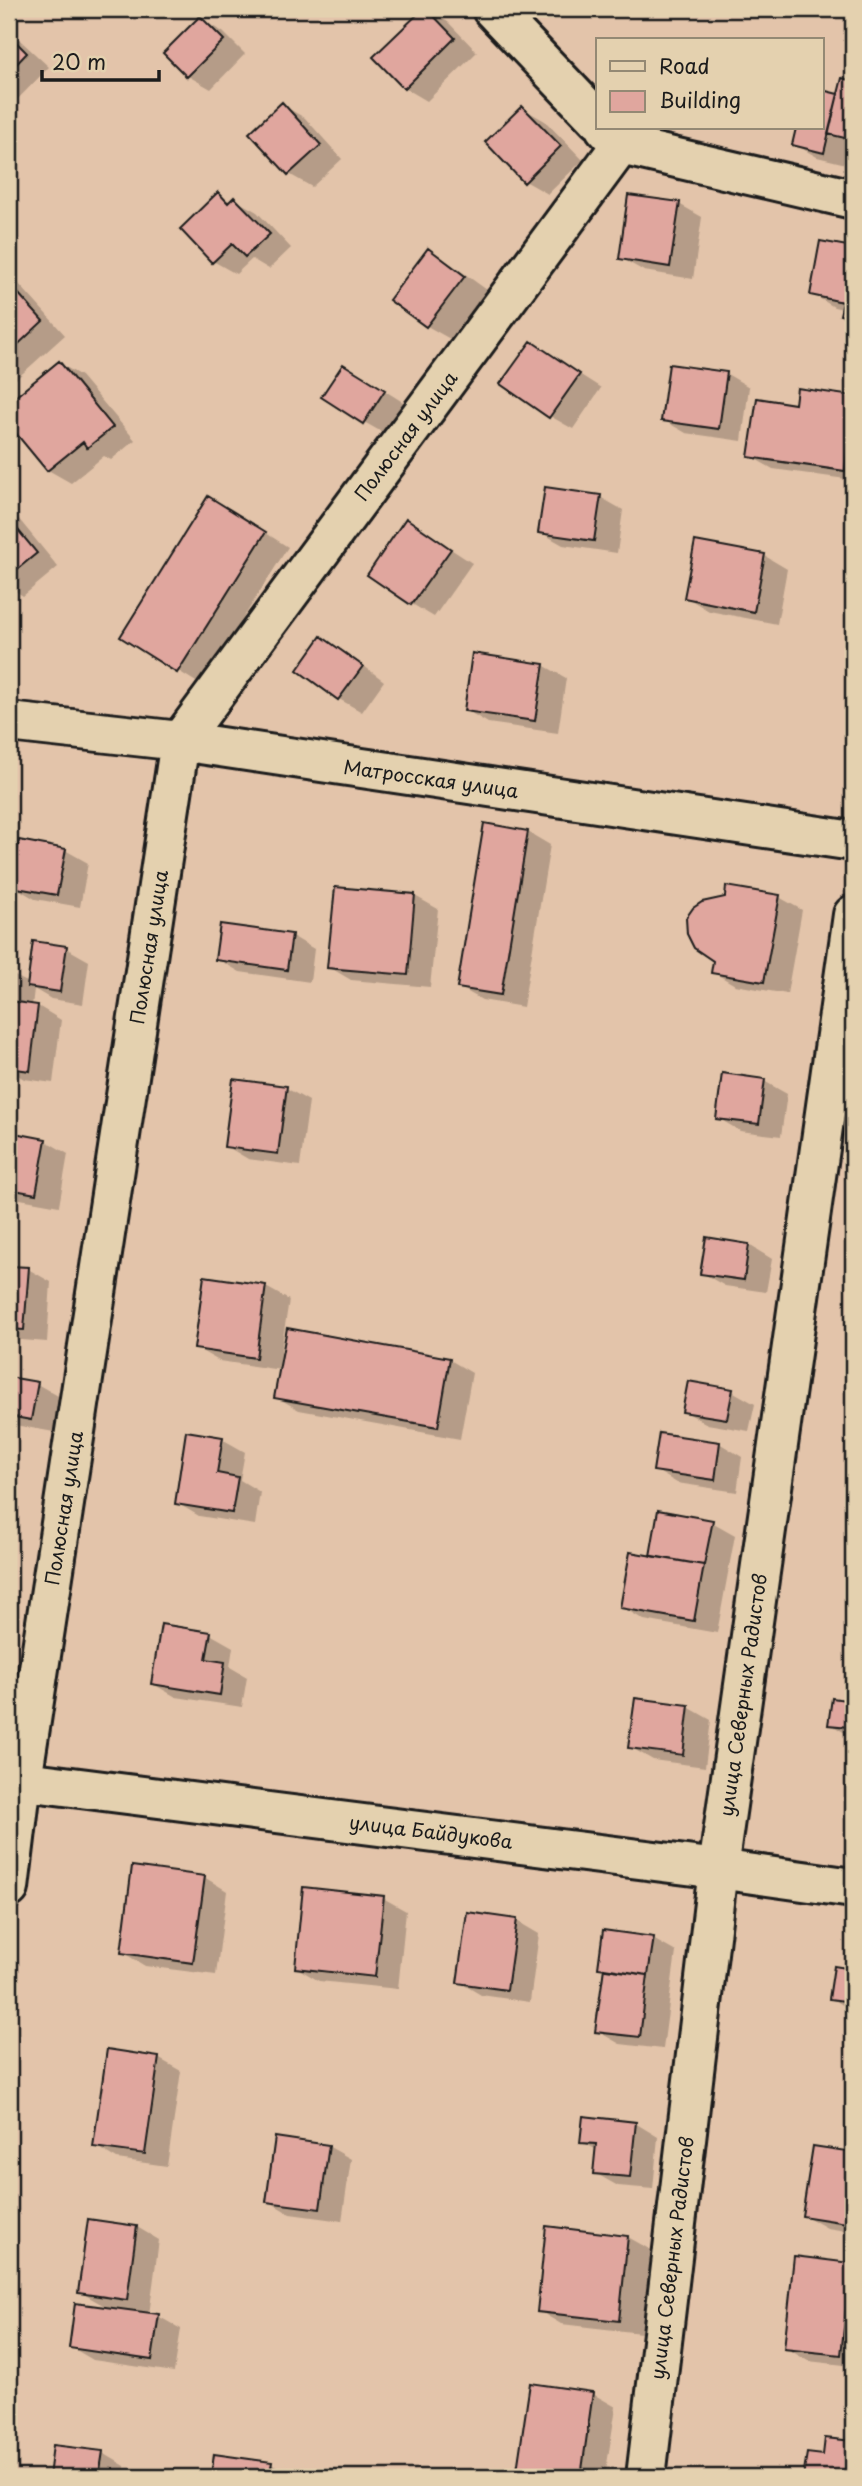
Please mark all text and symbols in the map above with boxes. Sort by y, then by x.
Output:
scale bar [42,38,159,82]
legend [596,38,824,130]
text: 20 m [52,45,106,77]
text: Road [659,49,710,81]
text: Building [659,83,741,115]
street label: Полюсная улица [347,365,463,506]
street label: Матросская улица [342,752,520,804]
street label: Полюсная улица [122,868,174,1026]
street label: Полюсная улица [37,1429,89,1587]
street label: улица Северных Радистов [711,1572,773,1818]
street label: улица Байдукова [348,1807,515,1855]
street label: улица Северных Радистов [642,2135,700,2381]

